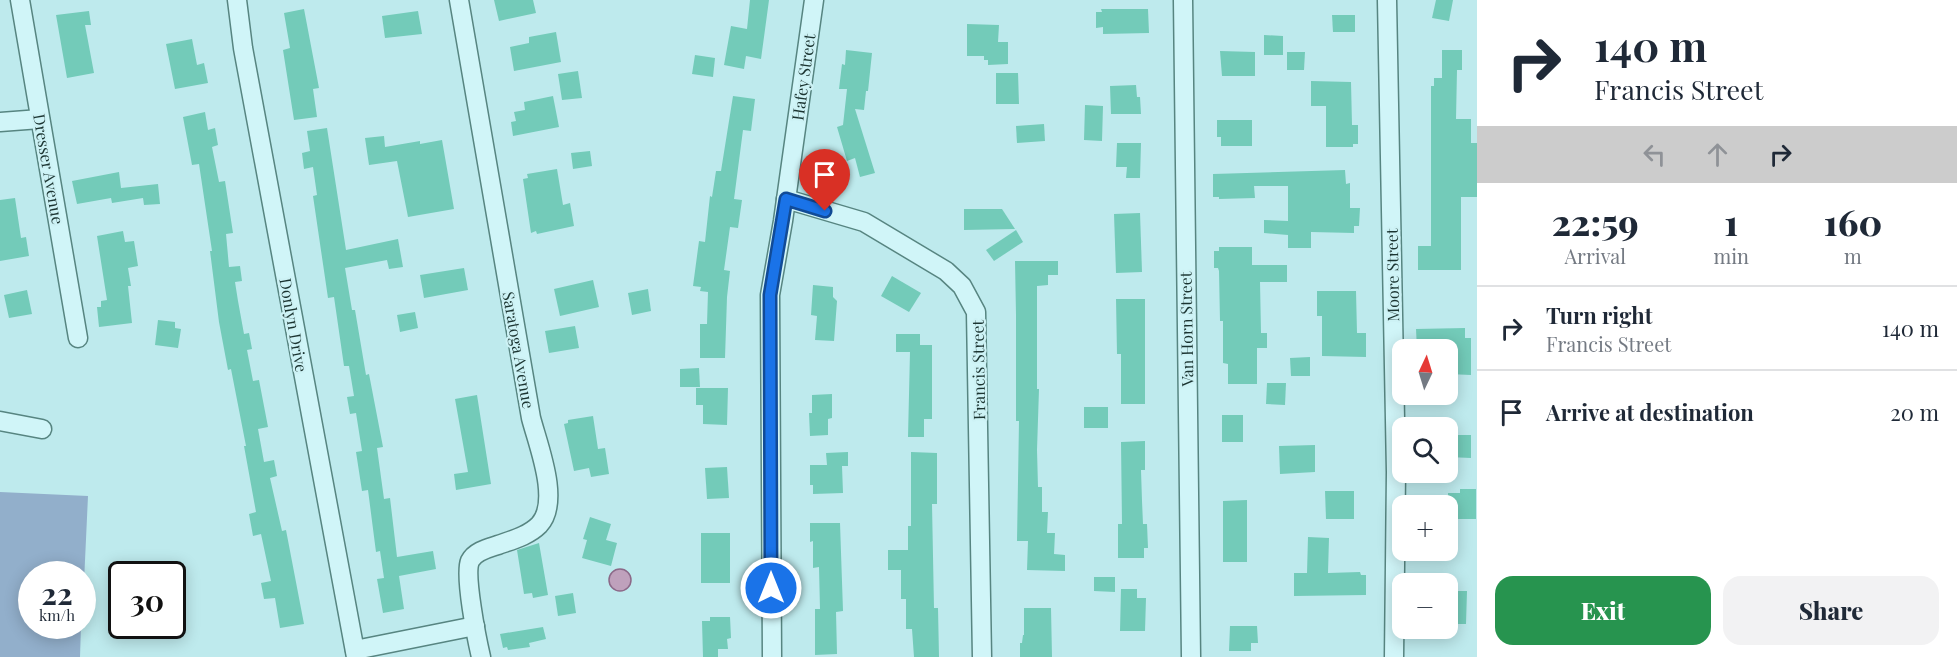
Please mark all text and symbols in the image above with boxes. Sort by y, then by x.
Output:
text: 140 m [1594,17,1707,73]
icon: right [1495,24,1573,102]
street label: Hafey Street [787,32,820,122]
text: Francis Street [1594,71,1763,107]
street label: Dresser Avenue [29,112,69,226]
icon: left [1638,138,1671,171]
icon: ahead [1701,138,1734,171]
icon: right [1764,138,1797,171]
pin [799,149,850,211]
icon: arrive [808,158,841,191]
text: 22:59 [1552,197,1639,245]
text: 1 [1724,197,1738,245]
text: 160 [1824,197,1882,245]
street label: Moore Street [1381,228,1403,322]
text: Arrival [1564,242,1626,269]
text: min [1713,242,1749,269]
text: m [1844,242,1862,269]
street label: Van Horn Street [1174,271,1198,388]
street label: Donlyn Drive [275,276,313,374]
street label: Saratoga Avenue [498,290,540,410]
text: Turn right [1546,300,1652,330]
icon: right [1495,312,1528,345]
text: 140 m [1882,313,1939,343]
street label: Francis Street [967,319,989,420]
text: Francis Street [1546,330,1671,357]
north arrow [1392,339,1458,405]
map controls [1392,339,1458,639]
icon: arrive [1495,396,1528,429]
text: Arrive at destination [1546,397,1754,427]
text: 20 m [1890,397,1939,427]
button: search [1392,417,1458,483]
button: + [1392,495,1458,561]
position arrow [739,556,803,620]
speed limit sign: 30 [108,561,186,639]
text: 22 [41,573,73,613]
button: − [1392,573,1458,639]
button: Exit [1495,576,1711,645]
button: Share [1723,576,1939,645]
text: km/h [39,605,75,625]

